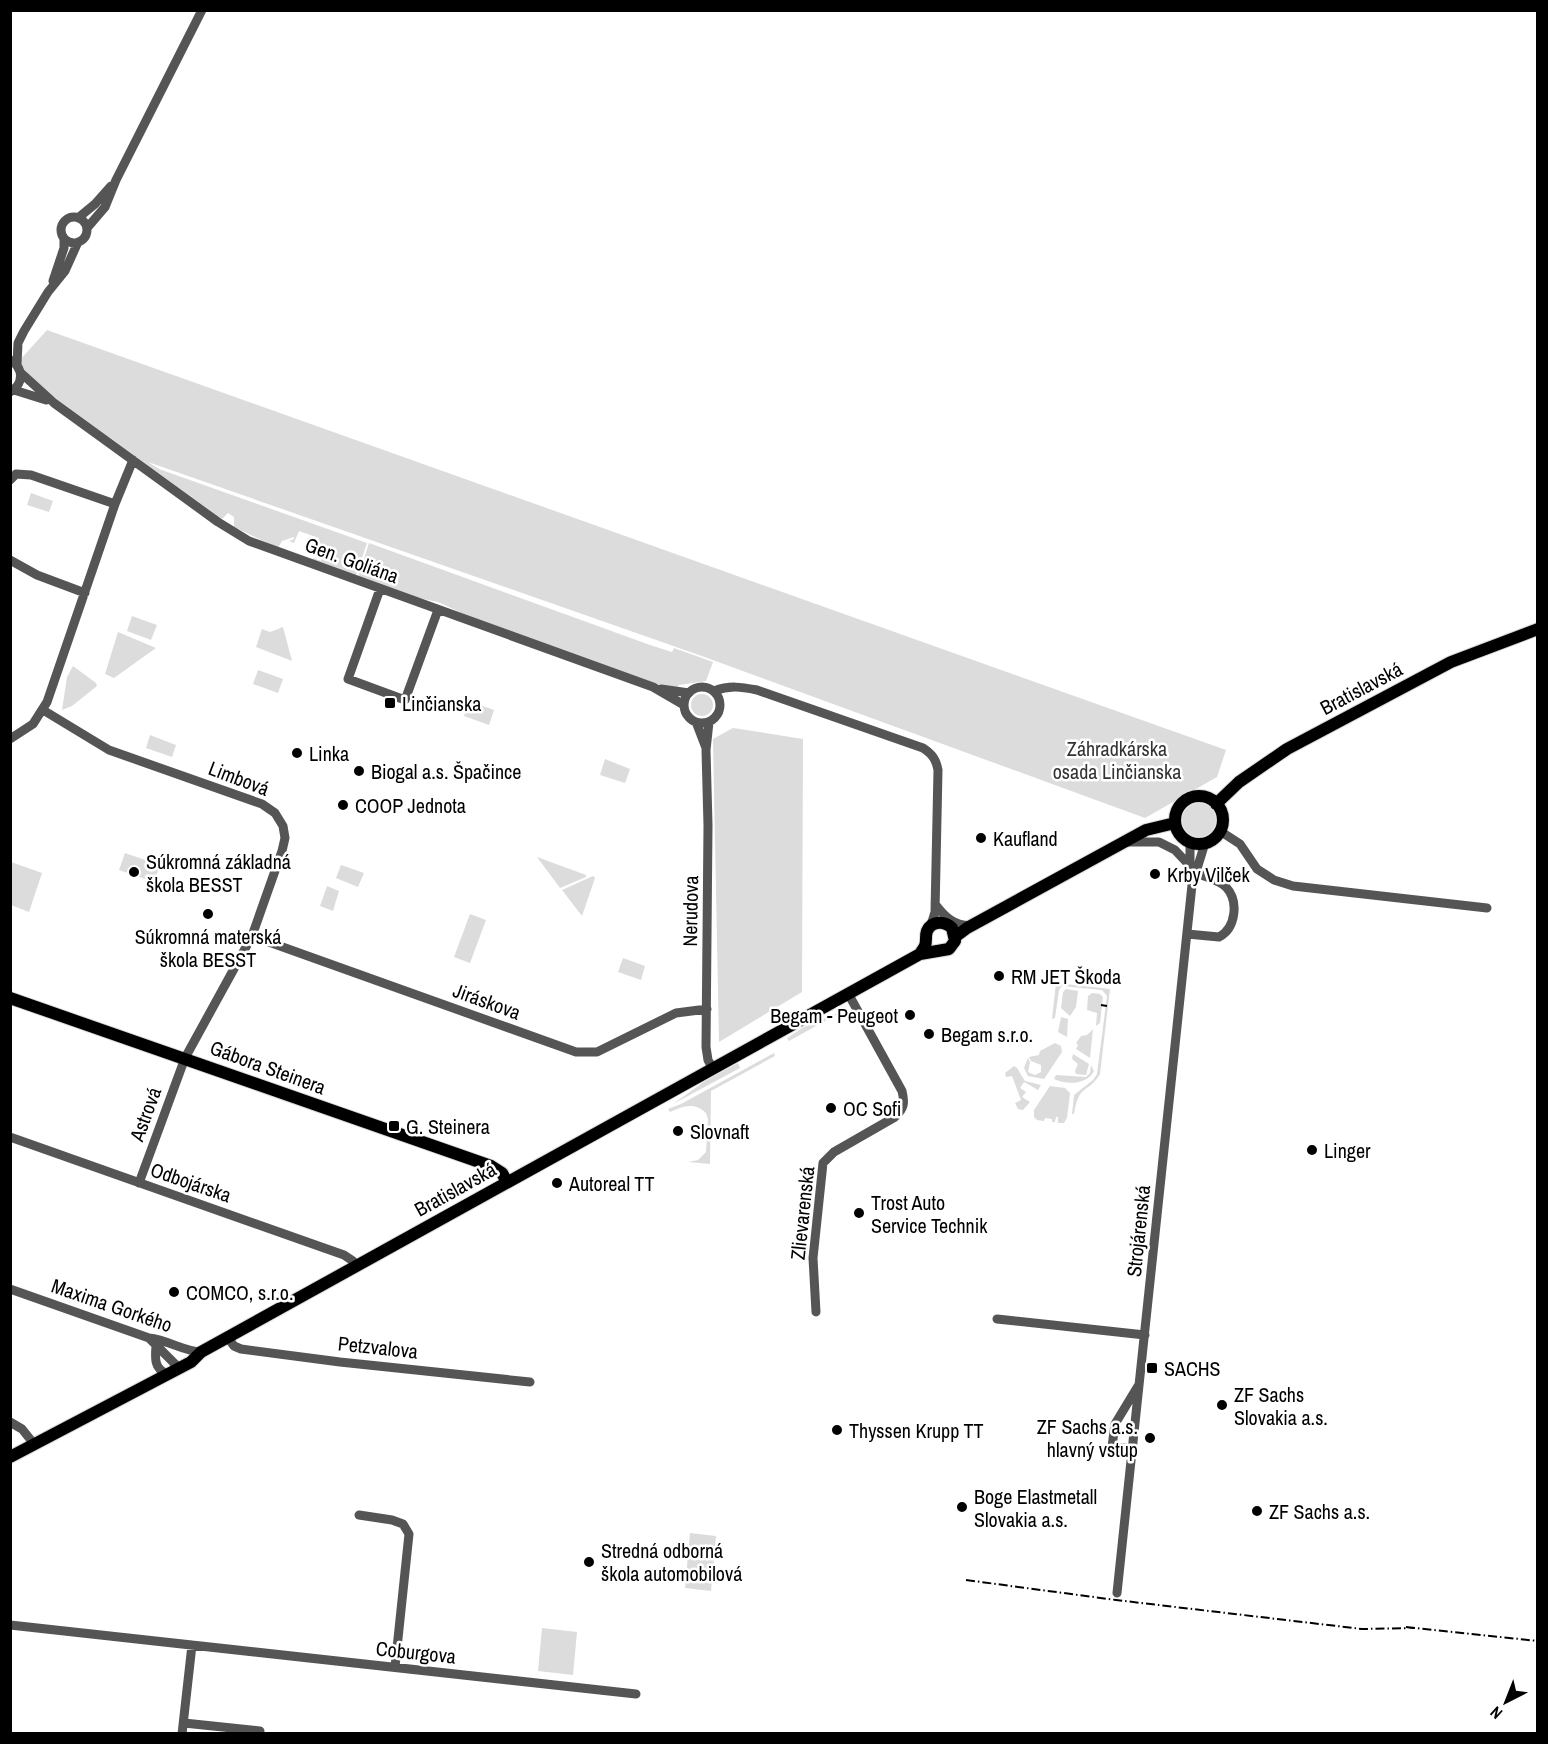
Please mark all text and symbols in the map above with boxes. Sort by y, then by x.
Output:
street label: Gen. Goliána [302,531,402,589]
street label: Bratislavská [1315,655,1407,721]
place label: Linčianska [402,690,481,717]
marker: Linčianska [383,696,397,710]
park label: Záhradkárska osada Linčianska [1053,735,1181,785]
place label: Linka [309,740,349,767]
marker: Linka [290,746,304,760]
street label: Limbová [205,754,273,802]
place label: Biogal a.s. Špačince [371,758,521,785]
marker: Biogal a.s. Špačince [352,764,366,778]
place label: COOP Jednota [355,792,466,819]
marker: COOP Jednota [336,798,350,812]
place label: Kaufland [993,825,1058,852]
marker: Kaufland [974,831,988,845]
place label: Súkromná základná škola BESST [146,848,291,898]
place label: Krby Vilček [1167,861,1250,888]
marker: Súkromná základná škola BESST [127,865,141,879]
marker: Krby Vilček [1148,867,1162,881]
street label: Nerudova [676,875,704,947]
marker: Súkromná materská škola BESST [201,907,215,921]
place label: Súkromná materská škola BESST [135,923,281,973]
place label: RM JET Škoda [1011,963,1121,990]
marker: RM JET Škoda [992,969,1006,983]
street label: Jiráskova [449,976,525,1026]
place label: Begam - Peugeot [770,1002,898,1029]
marker: Begam - Peugeot [903,1008,917,1022]
place label: Begam s.r.o. [941,1021,1033,1048]
marker: Begam s.r.o. [922,1027,936,1041]
street label: Gábora Steinera [206,1034,330,1100]
street label: Astrová [122,1083,167,1146]
place label: OC Sofi [843,1095,901,1122]
marker: OC Sofi [824,1101,838,1115]
place label: G. Steinera [406,1113,490,1140]
place label: Slovnaft [690,1118,750,1145]
marker: G. Steinera [387,1119,401,1133]
marker: Slovnaft [671,1124,685,1138]
place label: Linger [1324,1137,1371,1164]
marker: Linger [1305,1143,1319,1157]
street label: Odbojárska [147,1156,235,1208]
street label: Bratislavská [409,1156,501,1222]
street label: Zlievarenská [784,1165,820,1261]
place label: Autoreal TT [568,1170,654,1197]
marker: Autoreal TT [550,1176,564,1190]
street label: Strojárenská [1120,1184,1156,1278]
place label: Trost Auto Service Technik [871,1189,988,1239]
marker: Trost Auto Service Technik [852,1206,866,1220]
street label: Maxima Gorkého [48,1272,176,1338]
place label: COMCO, s.r.o. [186,1279,294,1306]
marker: COMCO, s.r.o. [167,1285,181,1299]
street label: Petzvalova [337,1329,419,1365]
place label: SACHS [1164,1355,1221,1382]
marker: SACHS [1145,1361,1159,1375]
place label: ZF Sachs Slovakia a.s. [1234,1381,1328,1431]
marker: ZF Sachs Slovakia a.s. [1215,1398,1229,1412]
place label: ZF Sachs a.s. hlavný vstup [1037,1413,1138,1463]
place label: Thyssen Krupp TT [849,1417,984,1444]
marker: Thyssen Krupp TT [830,1423,844,1437]
marker: ZF Sachs a.s. hlavný vstup [1143,1431,1157,1445]
place label: Boge Elastmetall Slovakia a.s. [974,1483,1097,1533]
place label: ZF Sachs a.s. [1269,1498,1370,1525]
marker: Boge Elastmetall Slovakia a.s. [955,1500,969,1514]
marker: ZF Sachs a.s. [1250,1504,1264,1518]
place label: Stredná odborná škola automobilová [601,1537,742,1587]
marker: Stredná odborná škola automobilová [582,1555,596,1569]
street label: Coburgova [375,1634,457,1670]
north arrow [1476,1672,1536,1732]
text: N [1485,1702,1507,1724]

